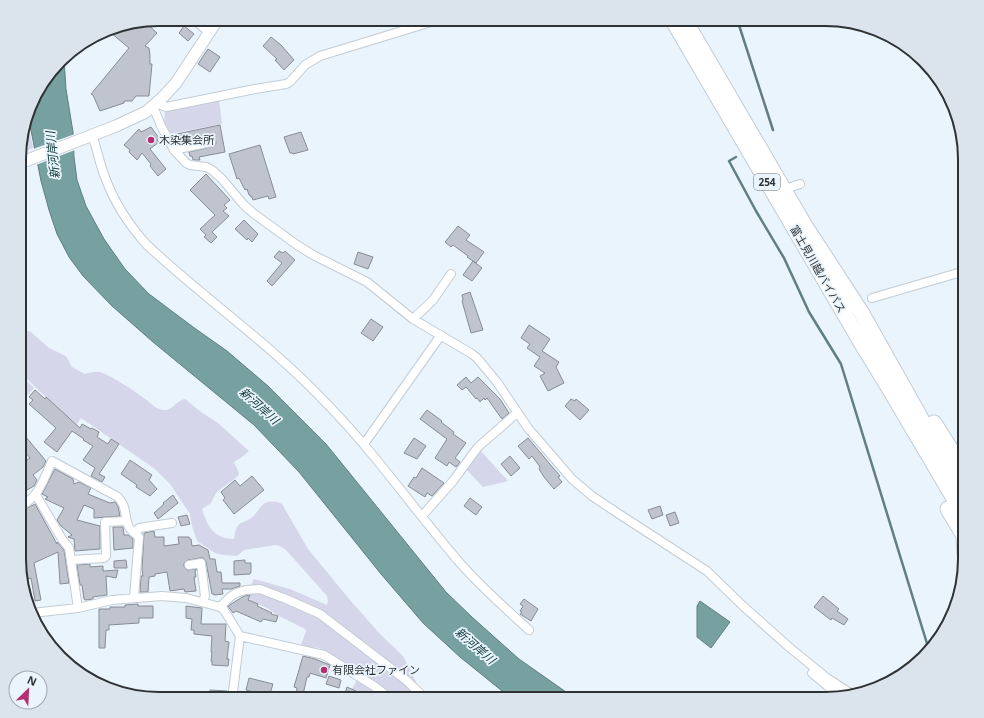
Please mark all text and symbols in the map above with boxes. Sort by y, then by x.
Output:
water label: 新河岸川 [41,128,63,180]
place label: 木染集会所 [159,132,215,147]
marker: 木染集会所 [146,135,156,145]
road number: 254 [754,174,780,190]
street label: 富士見川越バイパス [787,222,850,315]
water label: 新河岸川 [236,383,284,429]
water label: 新河岸川 [452,623,501,669]
place label: 有限会社ファイン [332,662,420,677]
marker: 有限会社ファイン [319,665,329,675]
north arrow [8,670,48,710]
text: N [25,672,39,689]

